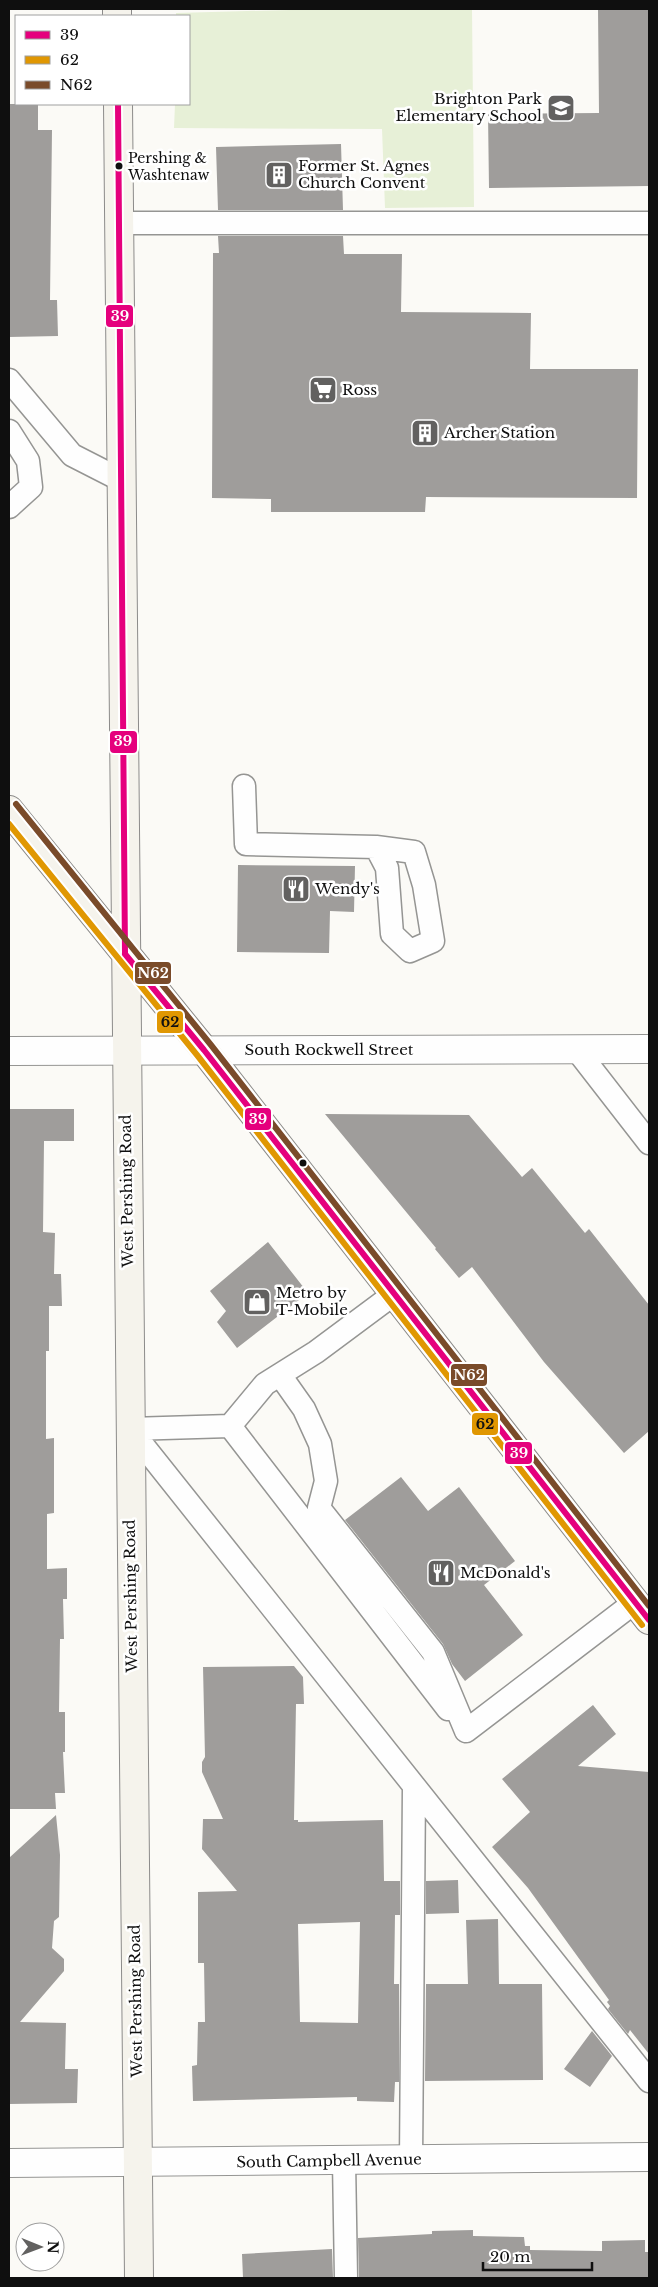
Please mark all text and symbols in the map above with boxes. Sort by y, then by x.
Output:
legend [15,15,190,105]
text: 39 [60,25,79,44]
text: 62 [60,50,79,69]
text: N62 [60,75,92,94]
place label: Brighton Park Elementary School [396,89,543,125]
school or university icon: Brighton Park Elementary School [546,93,576,123]
place label: Pershing & Washtenaw [127,149,209,184]
place label: Former St. Agnes Church Convent [298,156,430,192]
building icon: Former St. Agnes Church Convent [264,160,294,190]
marker: Pershing & Washtenaw [114,161,124,171]
line badge: 39 [105,304,134,328]
text: 39 [111,307,129,325]
supermarket icon: Ross [308,375,338,405]
place label: Ross [342,380,377,399]
building icon: Archer Station [410,418,440,448]
place label: Archer Station [443,423,555,442]
line badge: 39 [109,730,138,754]
text: 39 [114,732,132,750]
restaurant icon: Wendy's [281,874,311,904]
place label: Wendy's [314,879,380,898]
line badge: N62 [134,961,172,985]
text: N62 [137,964,169,982]
line badge: 62 [156,1010,184,1034]
text: 62 [161,1013,179,1031]
street label: South Rockwell Street [245,1040,414,1059]
line badge: 39 [244,1107,272,1131]
text: 39 [249,1110,267,1128]
street label: West Pershing Road [116,1114,137,1269]
unlabelled marker [298,1158,308,1168]
place label: Metro by T-Mobile [276,1283,348,1319]
shop icon: Metro by T-Mobile [242,1287,272,1317]
line badge: N62 [450,1363,488,1387]
text: N62 [453,1366,485,1384]
line badge: 62 [471,1412,499,1436]
text: 62 [476,1415,494,1433]
line badge: 39 [504,1441,533,1465]
text: 39 [510,1444,528,1462]
street label: West Pershing Road [120,1519,141,1674]
restaurant icon: McDonald's [426,1558,456,1588]
place label: McDonald's [460,1563,551,1582]
street label: West Pershing Road [125,1924,146,2079]
street label: South Campbell Avenue [236,2149,422,2172]
north arrow [15,2222,65,2272]
text: N [44,2240,62,2254]
scale bar [483,2240,592,2272]
text: 20 m [490,2247,530,2266]

